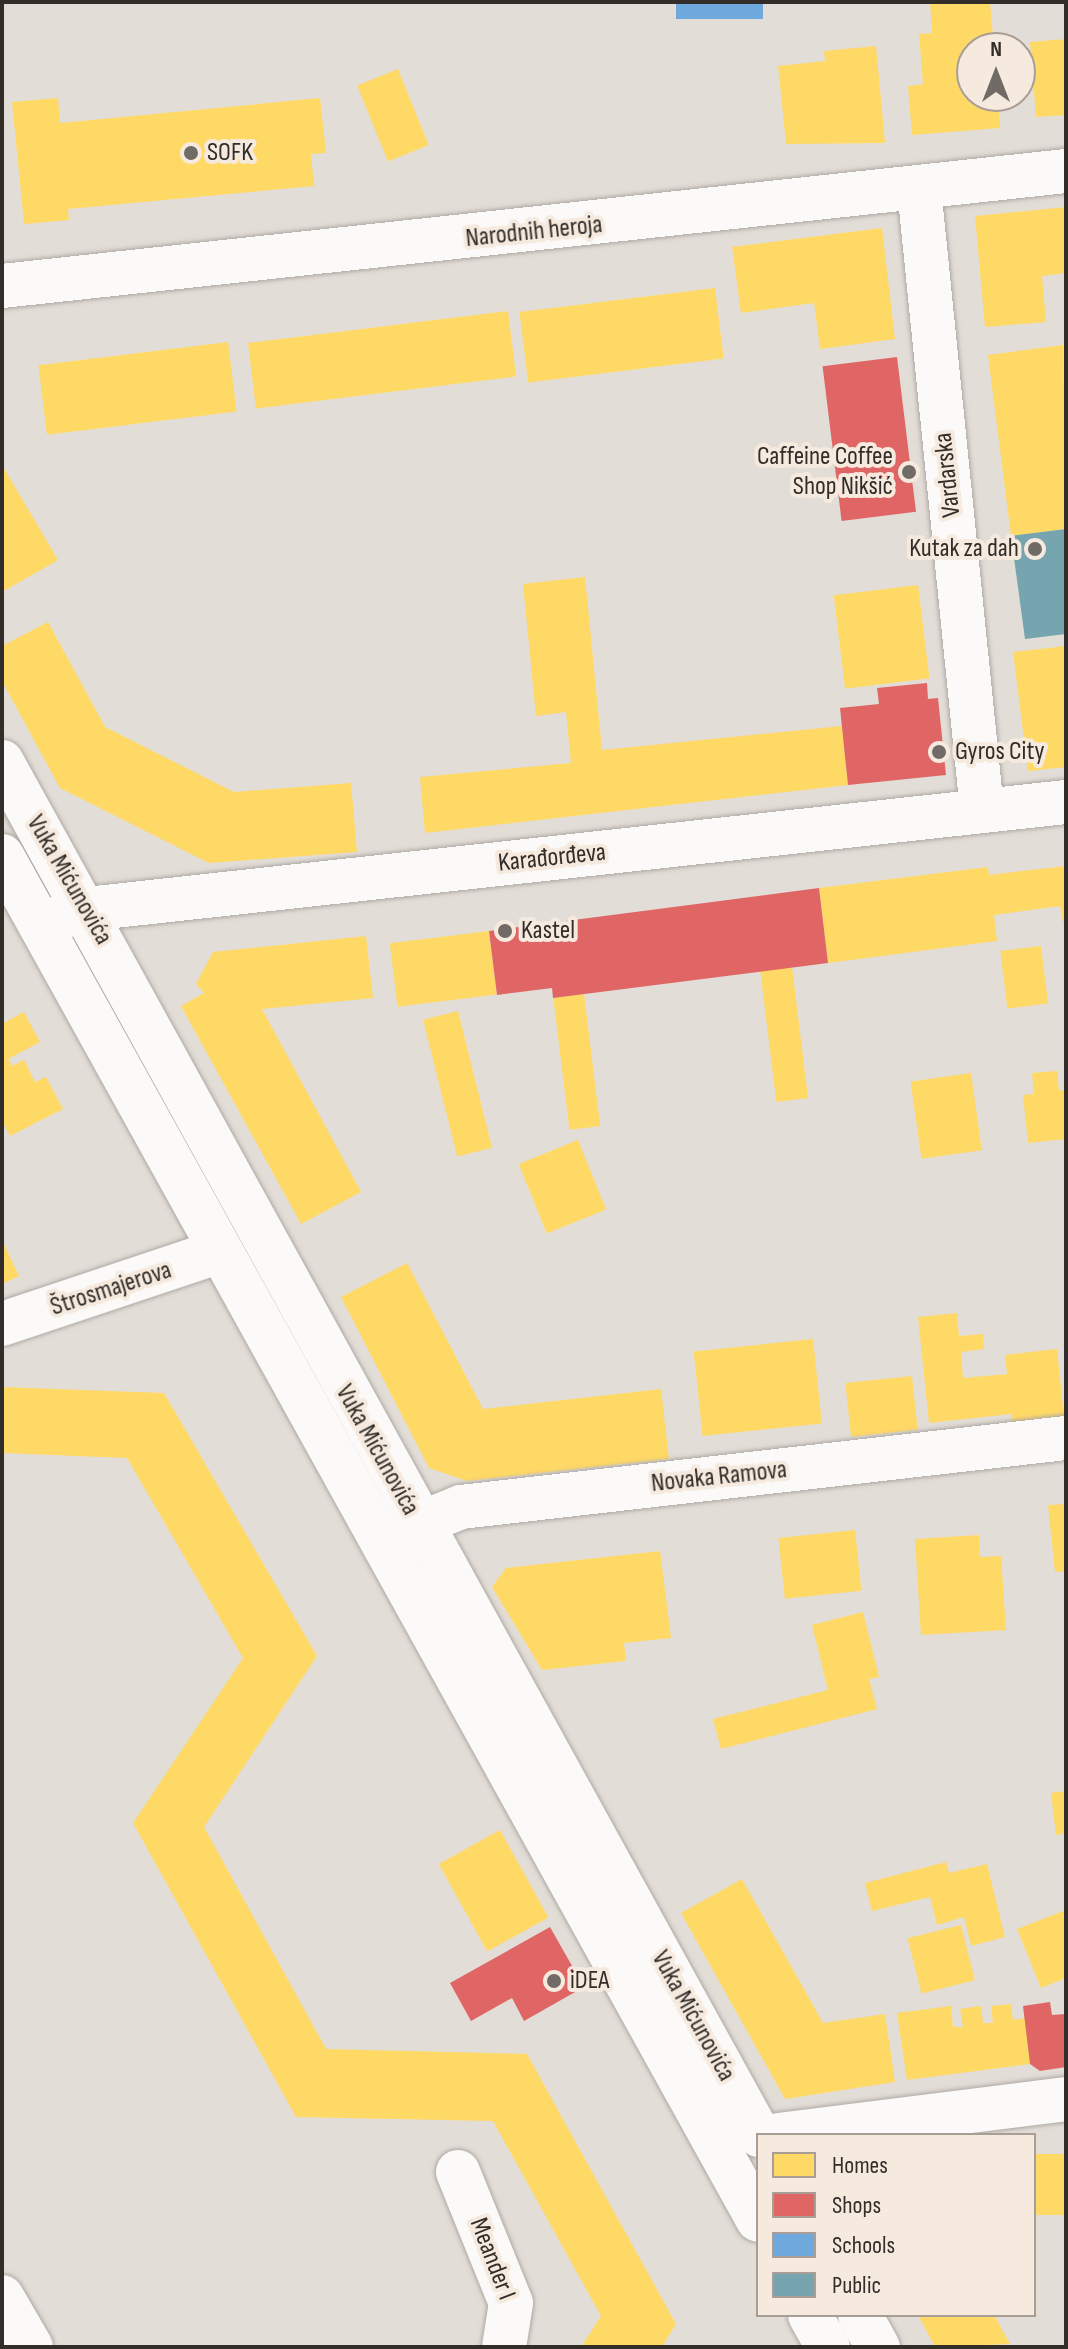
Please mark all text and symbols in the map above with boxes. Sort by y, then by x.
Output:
north arrow [956,32,1036,112]
text: N [990,36,1002,63]
place label: SOFK [207,137,253,169]
marker: SOFK [182,144,200,162]
street label: Narodnih heroja [464,209,604,255]
street label: Vardarska [928,431,968,519]
place label: Caffeine Coffee Shop Nikšić [757,441,893,502]
marker: Caffeine Coffee Shop Nikšić [900,463,918,481]
place label: Kutak za dah [909,533,1019,565]
marker: Kutak za dah [1026,540,1044,558]
place label: Gyros City [955,736,1044,768]
marker: Gyros City [930,743,948,761]
street label: Vuka Mićunovića [19,810,119,950]
street label: Karađorđeva [497,837,607,879]
place label: Kastel [521,915,575,947]
marker: Kastel [496,922,514,940]
street label: Štrosmajerova [47,1255,175,1323]
street label: Vuka Mićunovića [328,1379,426,1521]
street label: Novaka Ramova [650,1454,788,1500]
street label: Vuka Mićunovića [644,1945,742,2087]
place label: iDEA [570,1965,609,1997]
marker: iDEA [545,1972,563,1990]
legend [756,2133,1036,2317]
text: Homes [832,2151,888,2180]
text: Shops [832,2191,881,2220]
street label: Meander I [462,2214,522,2304]
text: Schools [832,2231,895,2260]
text: Public [832,2271,881,2300]

